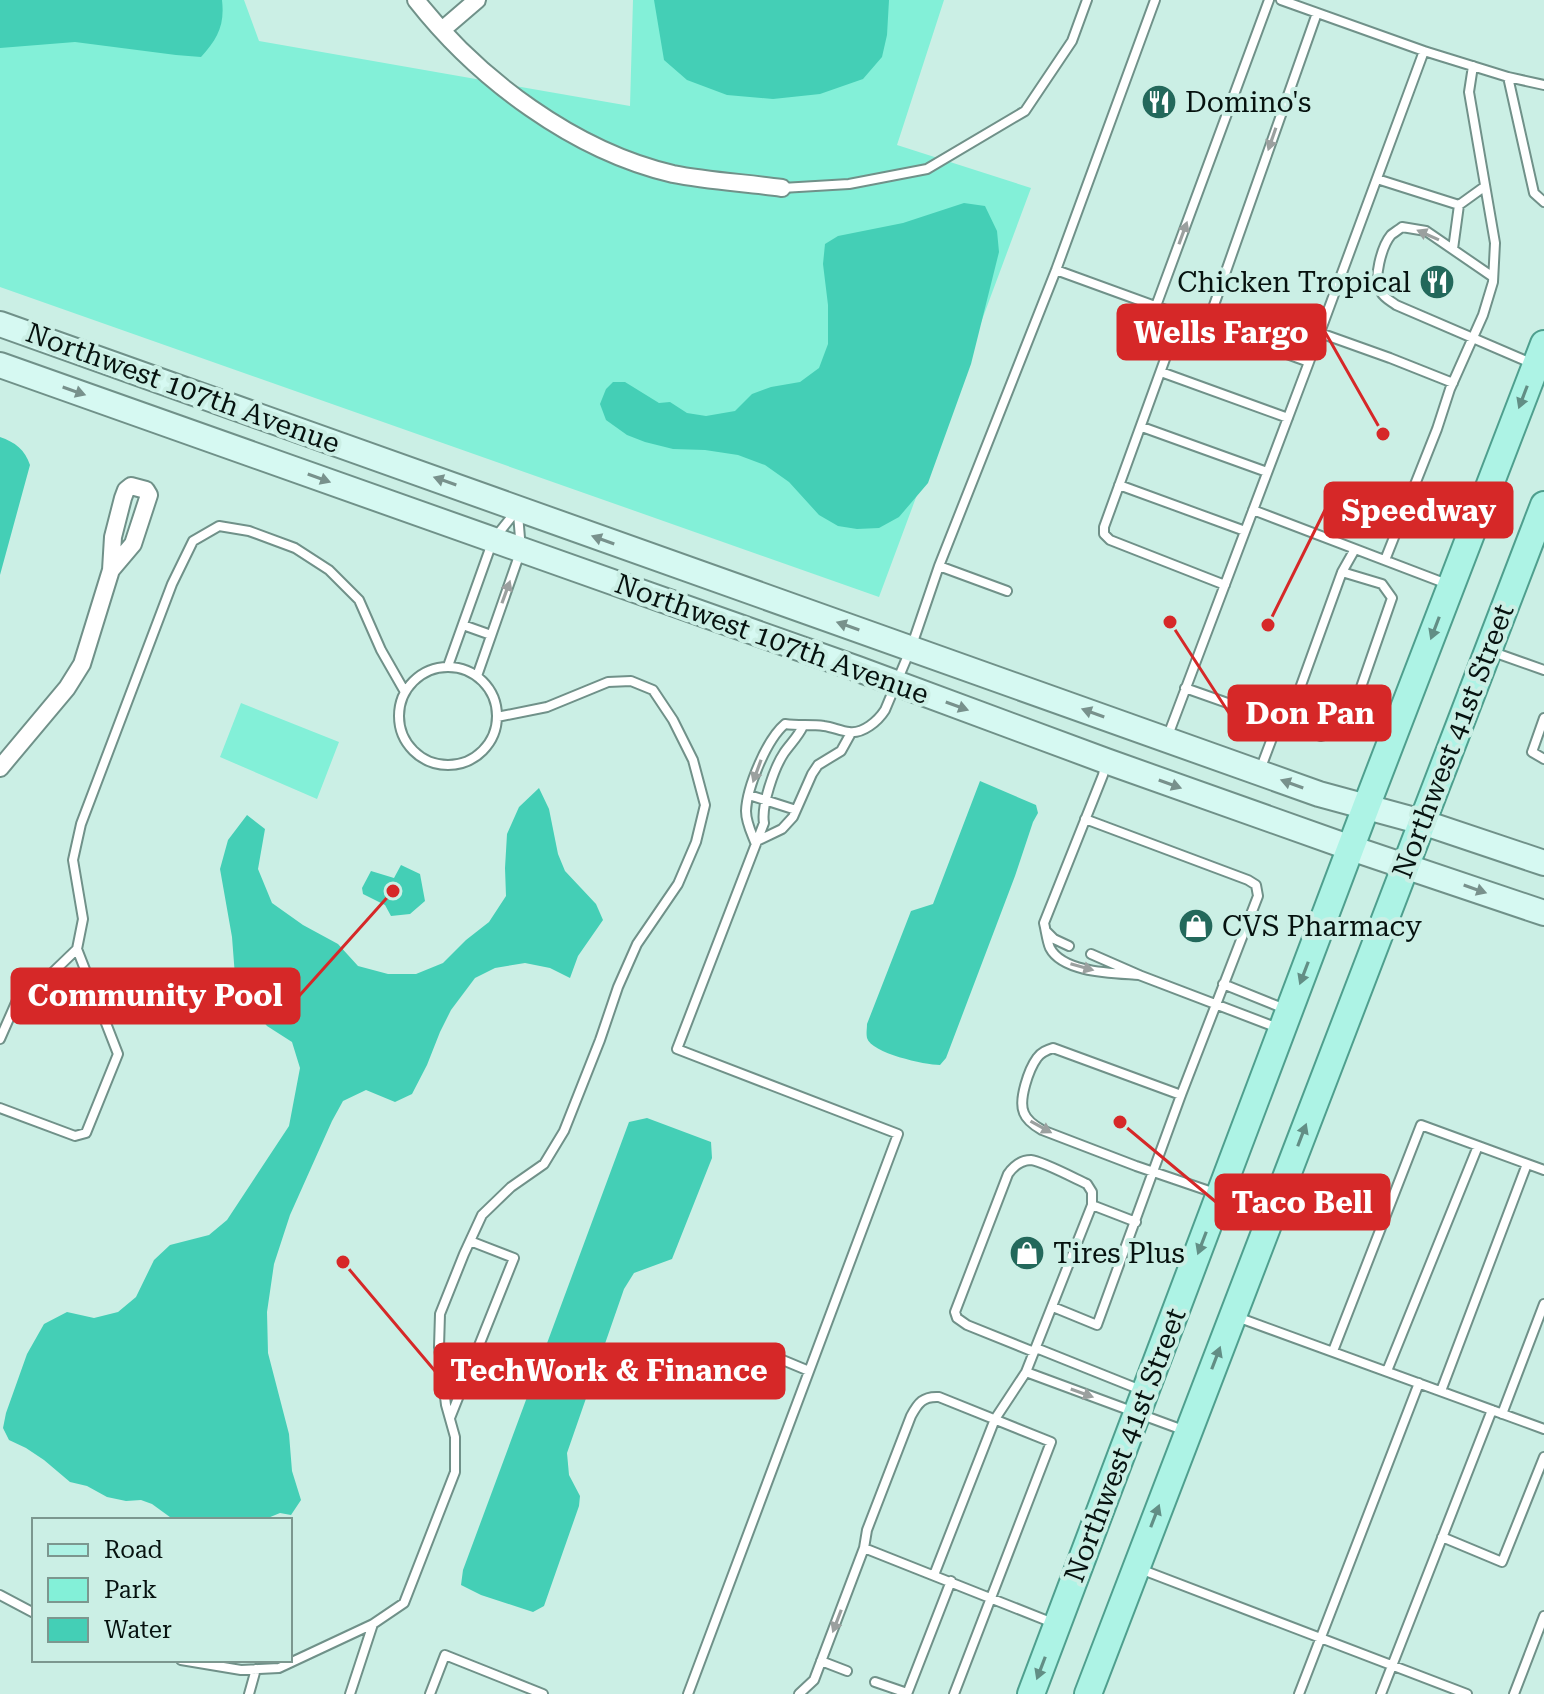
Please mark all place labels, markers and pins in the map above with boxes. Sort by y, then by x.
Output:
restaurant icon: Domino's [1140,83,1178,121]
place label: Domino's [1185,86,1311,119]
restaurant icon: Chicken Tropical [1418,263,1456,301]
place label: Chicken Tropical [1177,266,1411,299]
callout: Wells Fargo [1118,305,1325,359]
callout: Speedway [1325,483,1512,537]
callout: Don Pan [1229,686,1390,740]
shop icon: CVS Pharmacy [1177,907,1215,945]
place label: CVS Pharmacy [1222,910,1422,943]
callout: Community Pool [12,969,299,1023]
callout: Taco Bell [1216,1175,1389,1229]
shop icon: Tires Plus [1008,1234,1046,1272]
place label: Tires Plus [1053,1237,1185,1270]
callout: TechWork & Finance [435,1344,784,1398]

